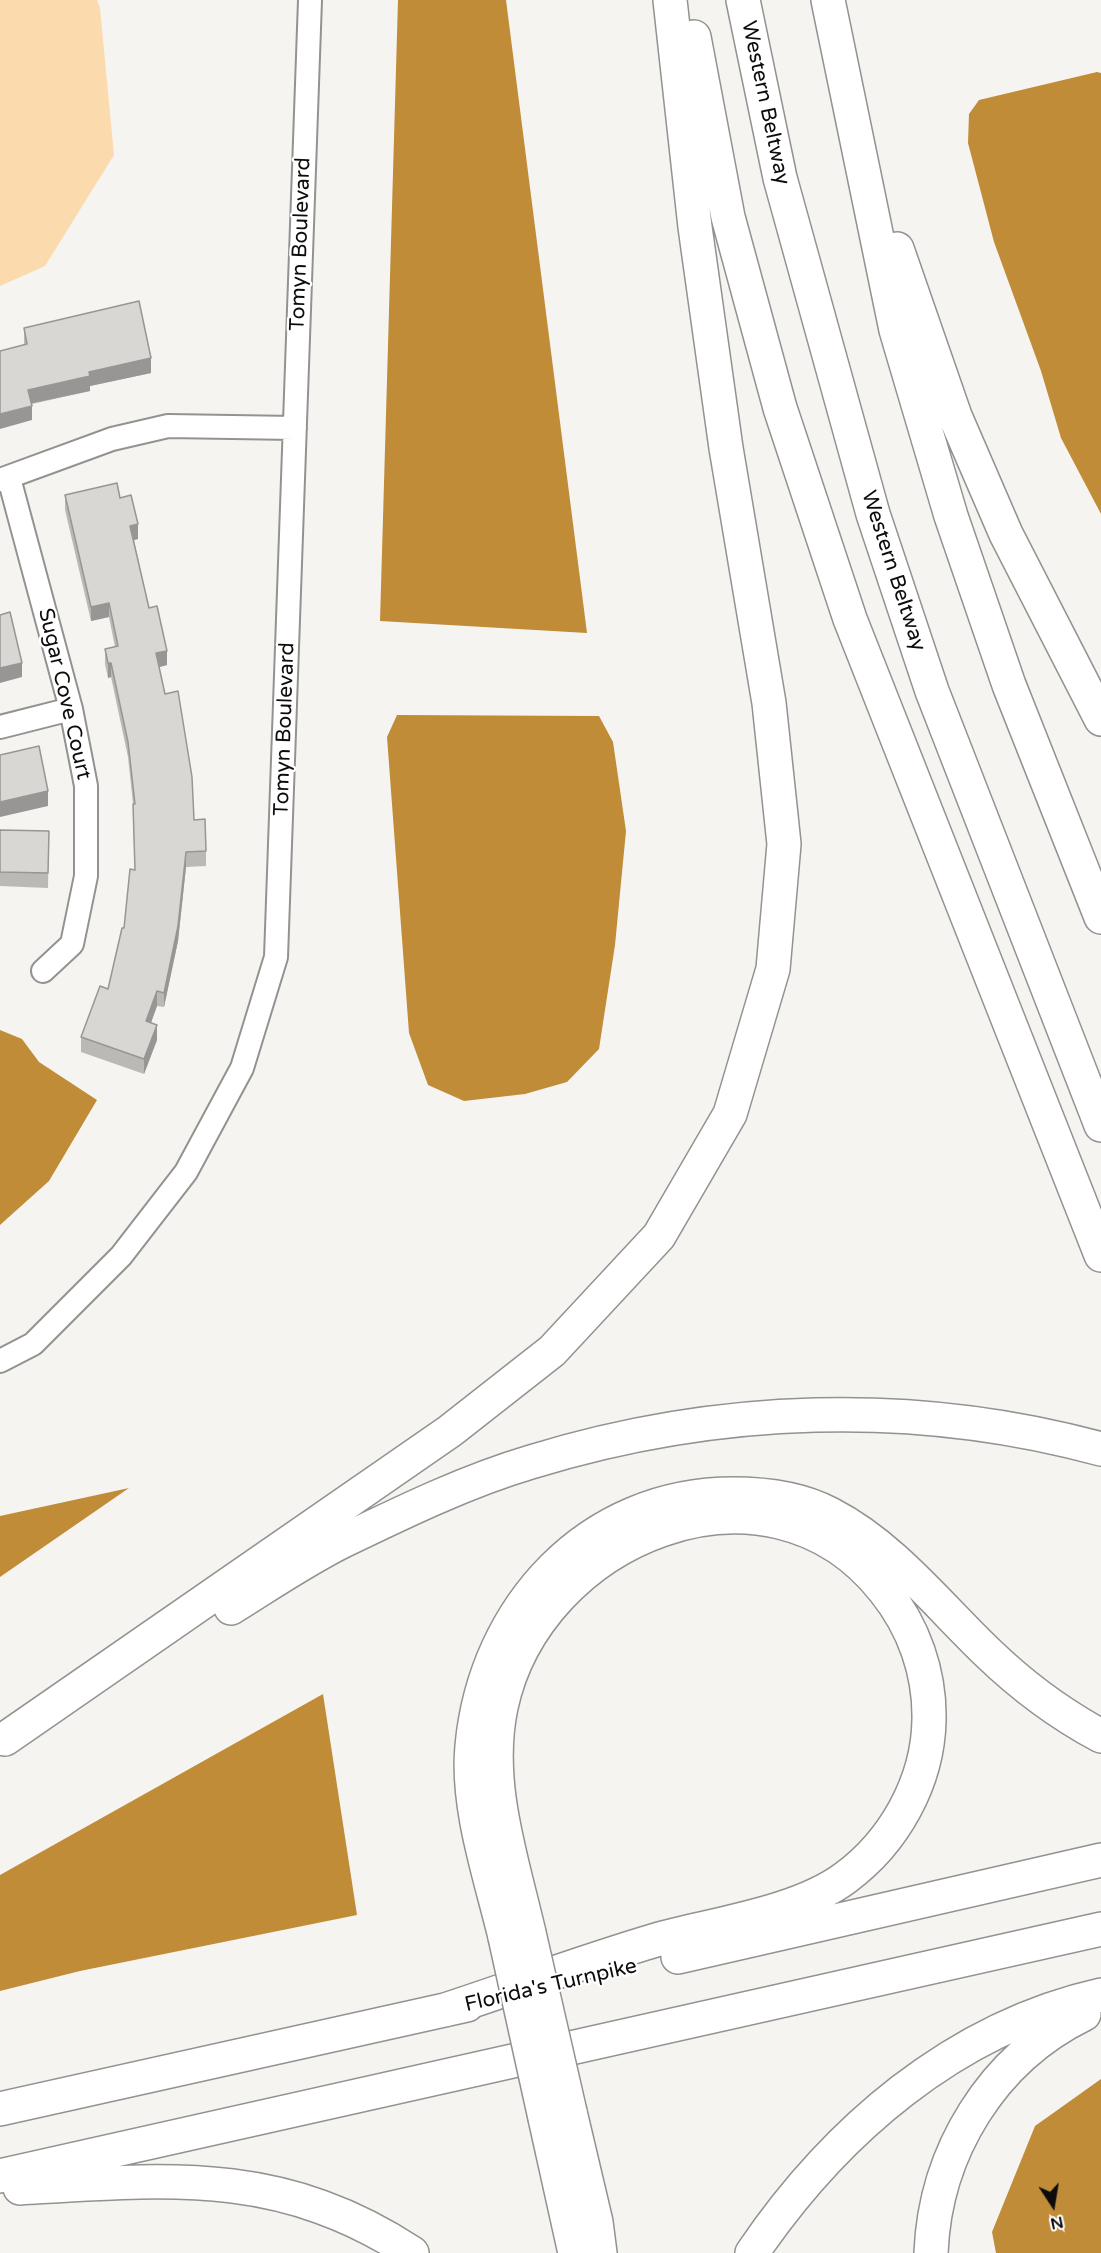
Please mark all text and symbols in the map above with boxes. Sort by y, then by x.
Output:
street label: Western Beltway [735,19,795,187]
street label: Tomyn Boulevard [285,157,317,331]
street label: Western Beltway [855,488,931,654]
street label: Sugar Cove Court [32,606,96,782]
street label: Tomyn Boulevard [269,642,301,816]
street label: Florida's Turnpike [462,1954,640,2018]
north arrow [1023,2175,1083,2235]
text: N [1048,2211,1065,2234]

